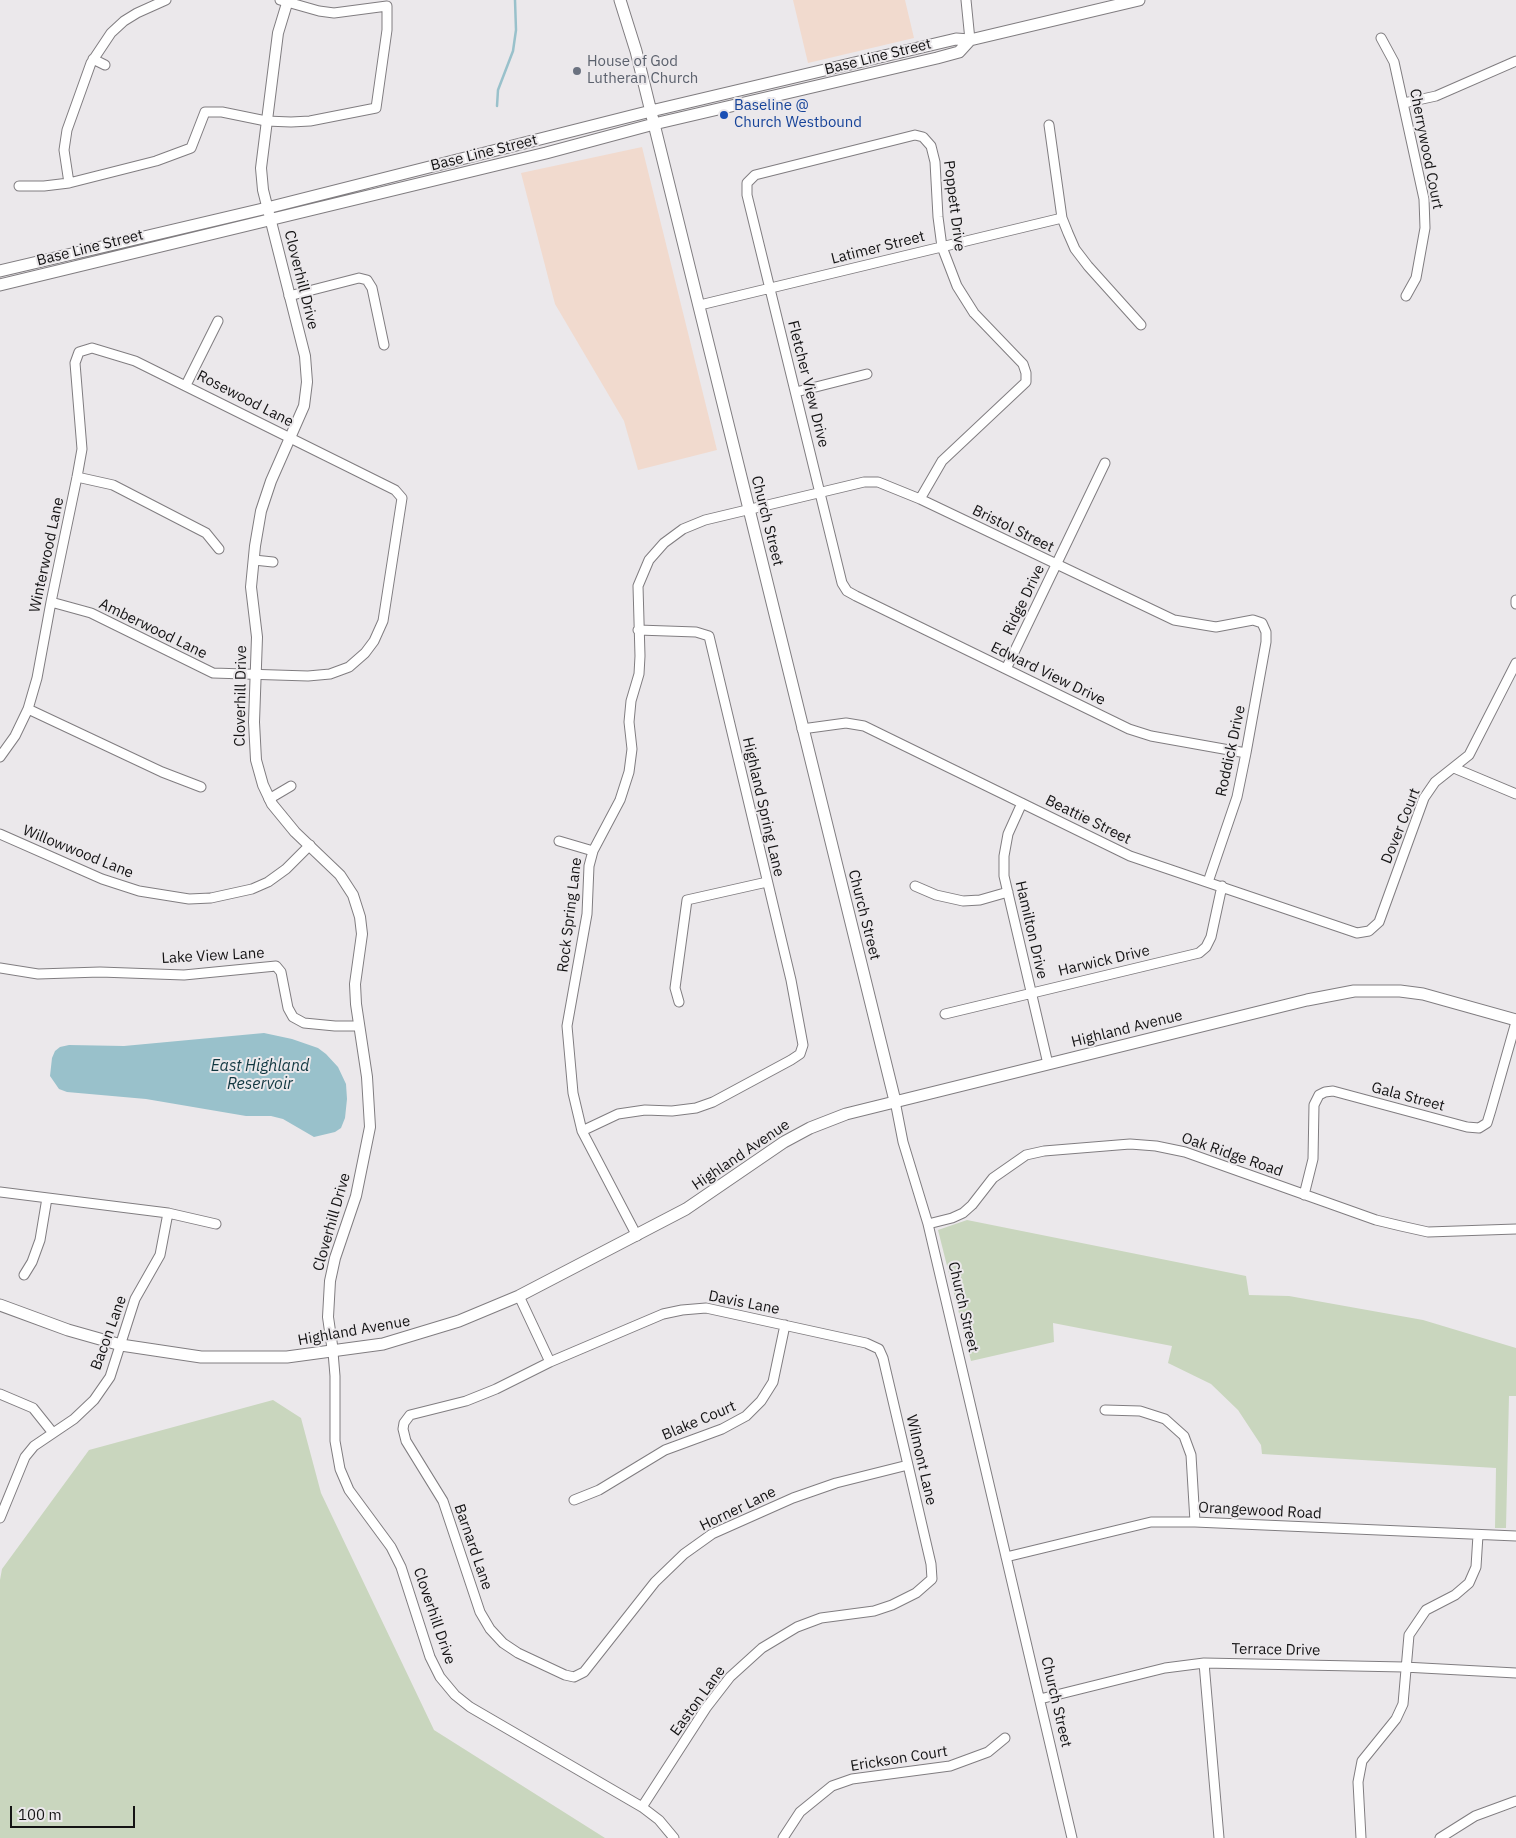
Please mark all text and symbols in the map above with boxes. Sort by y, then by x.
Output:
street label: Base Line Street [823,35,933,79]
place label: House of God Lutheran Church [587,53,698,88]
marker: House of God Lutheran Church [571,65,583,77]
street label: Cherrywood Court [1406,87,1446,211]
place label: Baseline @ Church Westbound [734,97,862,132]
marker: Baseline @ Church Westbound [718,109,730,121]
street label: Base Line Street [429,131,539,175]
street label: Poppett Drive [939,159,969,253]
street label: Base Line Street [35,226,145,270]
street label: Latimer Street [829,228,927,268]
street label: Cloverhill Drive [280,229,322,331]
street label: Fletcher View Drive [784,319,832,449]
street label: Rosewood Lane [194,367,296,431]
street label: Church Street [747,474,787,568]
street label: Winterwood Lane [26,496,68,614]
street label: Bristol Street [969,501,1057,557]
street label: Ridge Drive [999,562,1049,638]
street label: Amberwood Lane [96,595,210,663]
street label: Edward View Drive [988,638,1108,710]
street label: Cloverhill Drive [231,645,251,747]
street label: Roddick Drive [1213,704,1249,798]
street label: Highland Spring Lane [738,736,788,878]
street label: Dover Court [1378,786,1424,866]
street label: Beattie Street [1042,792,1134,848]
street label: Willowwood Lane [20,822,136,882]
street label: Rock Spring Lane [554,856,586,974]
street label: Church Street [844,868,884,962]
street label: Hamilton Drive [1011,879,1051,981]
street label: Harwick Drive [1057,942,1151,980]
street label: Lake View Lane [161,944,265,968]
street label: Highland Avenue [1070,1007,1184,1051]
water label: East Highland Reservoir [211,1056,309,1094]
street label: Gala Street [1369,1079,1447,1115]
street label: Highland Avenue [689,1116,793,1194]
street label: Oak Ridge Road [1179,1129,1285,1181]
street label: Cloverhill Drive [309,1171,355,1273]
street label: Church Street [944,1260,982,1354]
street label: Davis Lane [707,1287,781,1319]
street label: Bacon Lane [87,1293,131,1373]
street label: Highland Avenue [296,1312,412,1350]
street label: Blake Court [659,1397,739,1445]
street label: Wilmont Lane [902,1413,940,1507]
street label: Horner Lane [697,1483,779,1535]
street label: Orangewood Road [1198,1499,1322,1523]
street label: Barnard Lane [450,1502,496,1592]
street label: Cloverhill Drive [409,1565,459,1667]
street label: Terrace Drive [1231,1640,1321,1660]
street label: Church Street [1037,1655,1075,1749]
street label: Easton Lane [667,1663,729,1739]
street label: Erickson Court [849,1742,949,1776]
scale bar [12,1796,138,1828]
text: 100 m [18,1805,62,1824]

